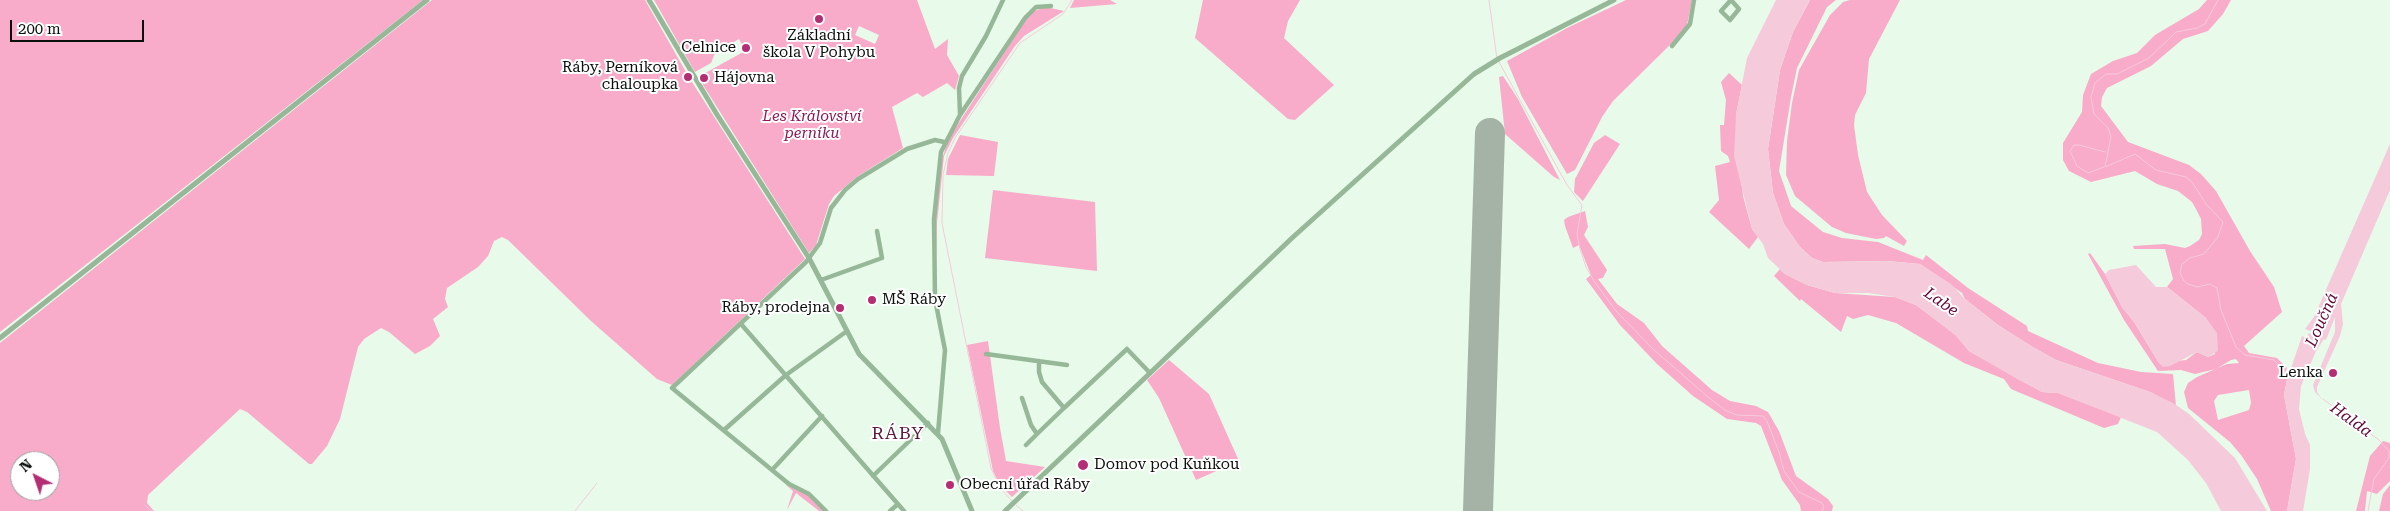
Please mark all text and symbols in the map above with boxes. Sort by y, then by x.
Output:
scale bar [12,10,146,42]
marker: Základní škola V Pohybu [813,13,825,25]
text: 200 m [18,20,61,38]
place label: Základní škola V Pohybu [763,27,875,62]
place label: Celnice [681,39,736,57]
marker: Celnice [740,42,752,54]
place label: Ráby, Perníková chaloupka [562,59,678,94]
place label: Hájovna [714,69,774,87]
marker: Ráby, Perníková chaloupka [682,71,694,83]
marker: Hájovna [698,72,710,84]
park label: Les Království perníku [763,108,861,143]
water label: Labe [1920,283,1962,321]
water label: Loučná [2302,290,2342,350]
place label: MŠ Ráby [882,291,946,309]
marker: MŠ Ráby [866,294,878,306]
place label: Ráby, prodejna [721,299,830,317]
marker: Ráby, prodejna [834,302,846,314]
place label: Lenka [2279,364,2323,382]
marker: Lenka [2327,367,2339,379]
water label: Halda [2326,398,2376,442]
district label: RÁBY [871,423,925,445]
north arrow [10,451,60,501]
text: N [16,456,35,475]
place label: Domov pod Kuňkou [1094,456,1239,474]
marker: Domov pod Kuňkou [1076,458,1090,472]
place label: Obecní úřad Ráby [960,476,1090,494]
marker: Obecní úřad Ráby [944,479,956,491]

